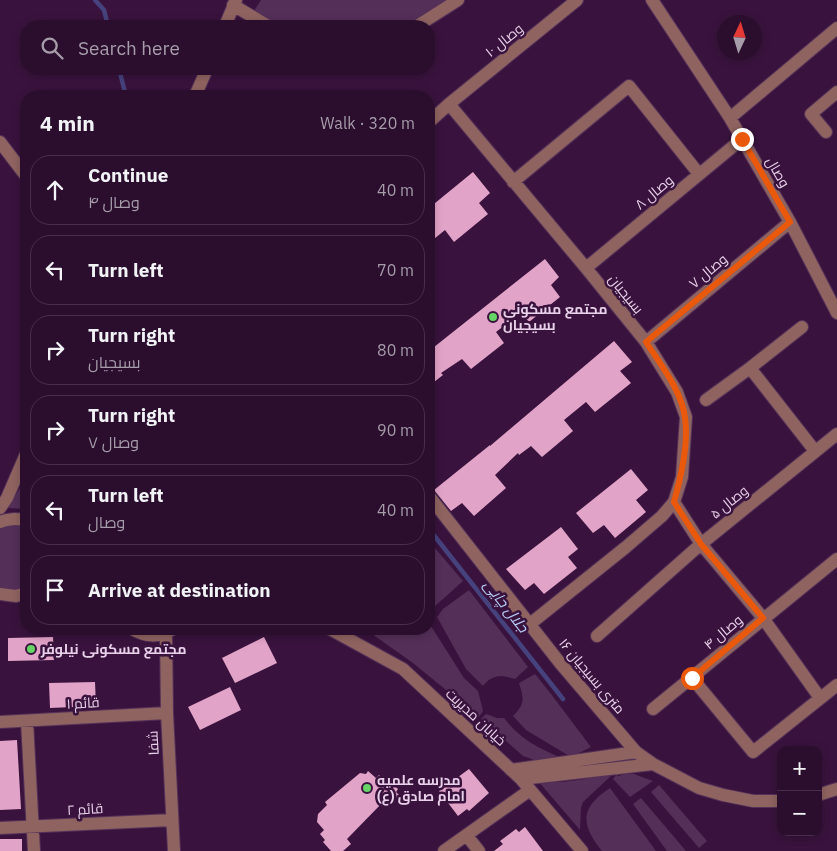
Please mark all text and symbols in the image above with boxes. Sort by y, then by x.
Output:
north arrow [717,15,762,60]
street label: وصال ۱۰ [481,19,527,61]
search box [20,20,435,75]
icon: search [38,34,66,62]
text: Search here [78,36,180,60]
text: 4 min [40,109,95,137]
text: Walk · 320 m [320,113,415,133]
route end [731,128,754,151]
street label: وصال [762,153,794,191]
text: Continue [88,163,168,187]
street label: وصال ۸ [631,171,677,213]
icon: ahead [41,176,69,204]
text: 40 m [377,180,414,200]
text: وصال ۴ [88,192,140,212]
street label: وصال ۷ [685,250,731,292]
icon: left [41,256,69,284]
text: Turn left [88,258,164,282]
text: 70 m [377,260,414,280]
street label: بسیجیان [605,270,647,318]
place label: مجتمع مسکونی بسیجیان [503,300,608,334]
marker: مجتمع مسکونی بسیجیان [487,311,499,323]
text: Turn right [88,323,175,347]
icon: right [41,336,69,364]
text: 80 m [377,340,414,360]
text: بسیجیان [88,352,140,372]
text: Turn right [88,403,175,427]
icon: right [41,416,69,444]
text: 90 m [377,420,414,440]
text: وصال ۷ [88,432,139,452]
street label: وصال ۵ [706,481,752,523]
text: Turn left [88,483,164,507]
icon: left [41,496,69,524]
text: 40 m [377,500,414,520]
text: وصال [88,512,125,532]
water label: جلال چایی [479,575,533,637]
icon: arrive [41,576,69,604]
text: Arrive at destination [88,578,271,602]
street label: وصال ۴ [700,611,746,653]
street label: ۱۶ متری بسیجیان [555,634,629,718]
place label: مجتمع مسکونی نیلوفر [40,640,187,659]
marker: مجتمع مسکونی نیلوفر [25,643,37,655]
route start [681,667,704,690]
street label: خیابان مدیریت [442,684,510,750]
street label: قائم ۱ [66,693,100,714]
street label: شفا [143,730,163,756]
map controls [777,746,822,836]
button: + [777,746,822,791]
place label: مدرسه علمیه امام صادق (ع) [377,771,465,806]
marker: مدرسه علمیه امام صادق (ع) [361,782,373,794]
button: − [777,791,822,836]
street label: قائم ۲ [66,799,104,820]

